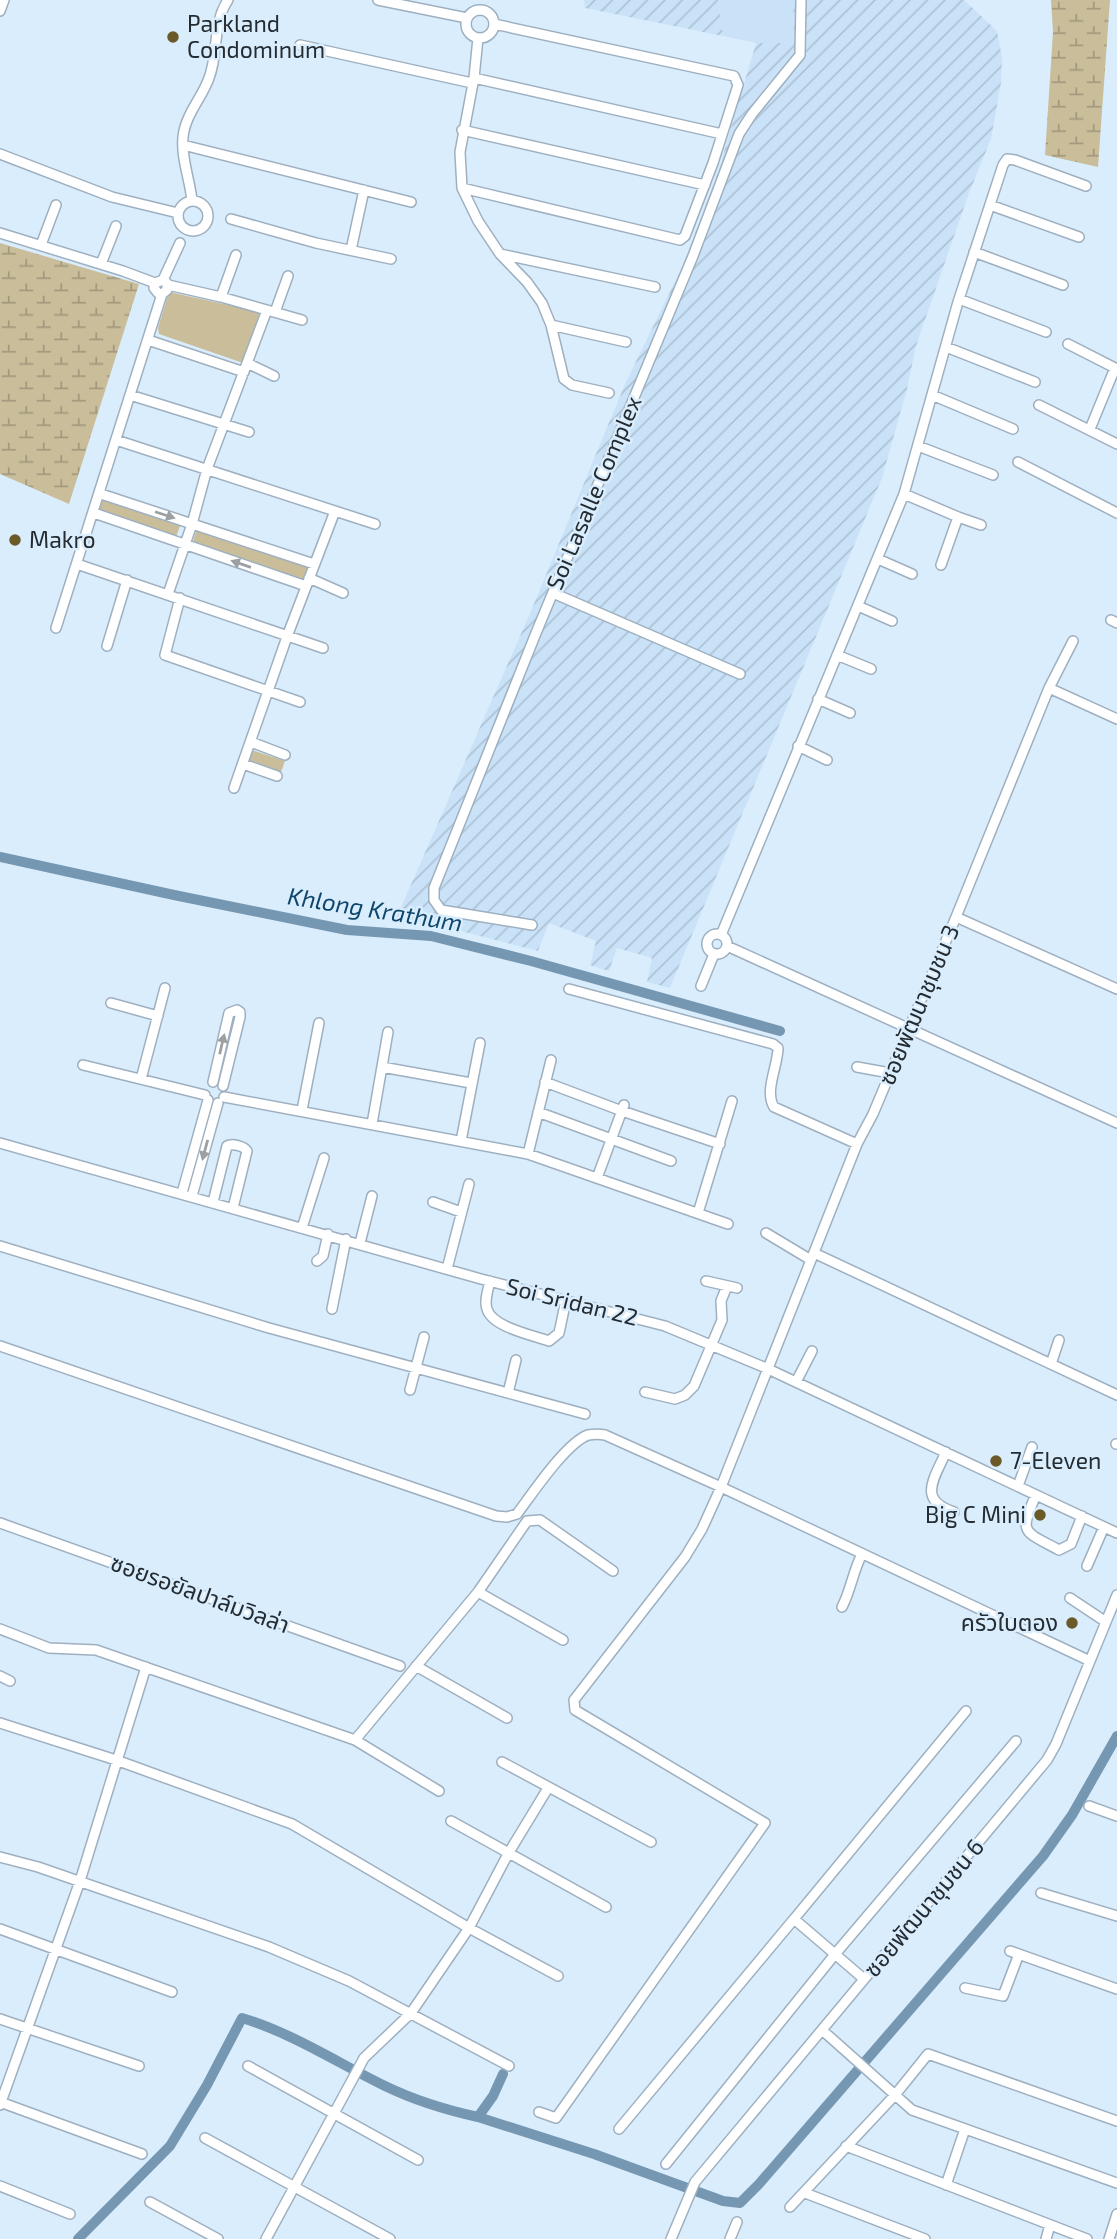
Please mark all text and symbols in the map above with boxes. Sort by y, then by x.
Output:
place label: Parkland Condominum [187,9,325,63]
marker: Parkland Condominum [165,29,181,45]
street label: Soi Lasalle Complex [540,392,647,594]
one-way arrow [155,510,176,521]
place label: Makro [29,525,96,553]
marker: Makro [7,532,23,548]
one-way arrow [231,558,252,569]
water label: Khlong Krathum [286,880,465,937]
street label: ซอยพัฒนาชุมชน 3 [872,920,965,1089]
one-way arrow [217,1033,228,1055]
one-way arrow [199,1139,210,1161]
street label: Soi Sridan 22 [503,1271,641,1331]
place label: 7-Eleven [1010,1446,1101,1474]
marker: 7-Eleven [988,1453,1004,1469]
place label: Big C Mini [925,1500,1026,1528]
marker: Big C Mini [1032,1507,1048,1523]
street label: ซอยรอยัลปาล์มวิลล่า [107,1548,294,1638]
place label: ครัวใบตอง [961,1608,1058,1636]
marker: ครัวใบตอง [1064,1615,1080,1631]
street label: ซอยพัฒนาชุมชน 6 [857,1833,990,1983]

